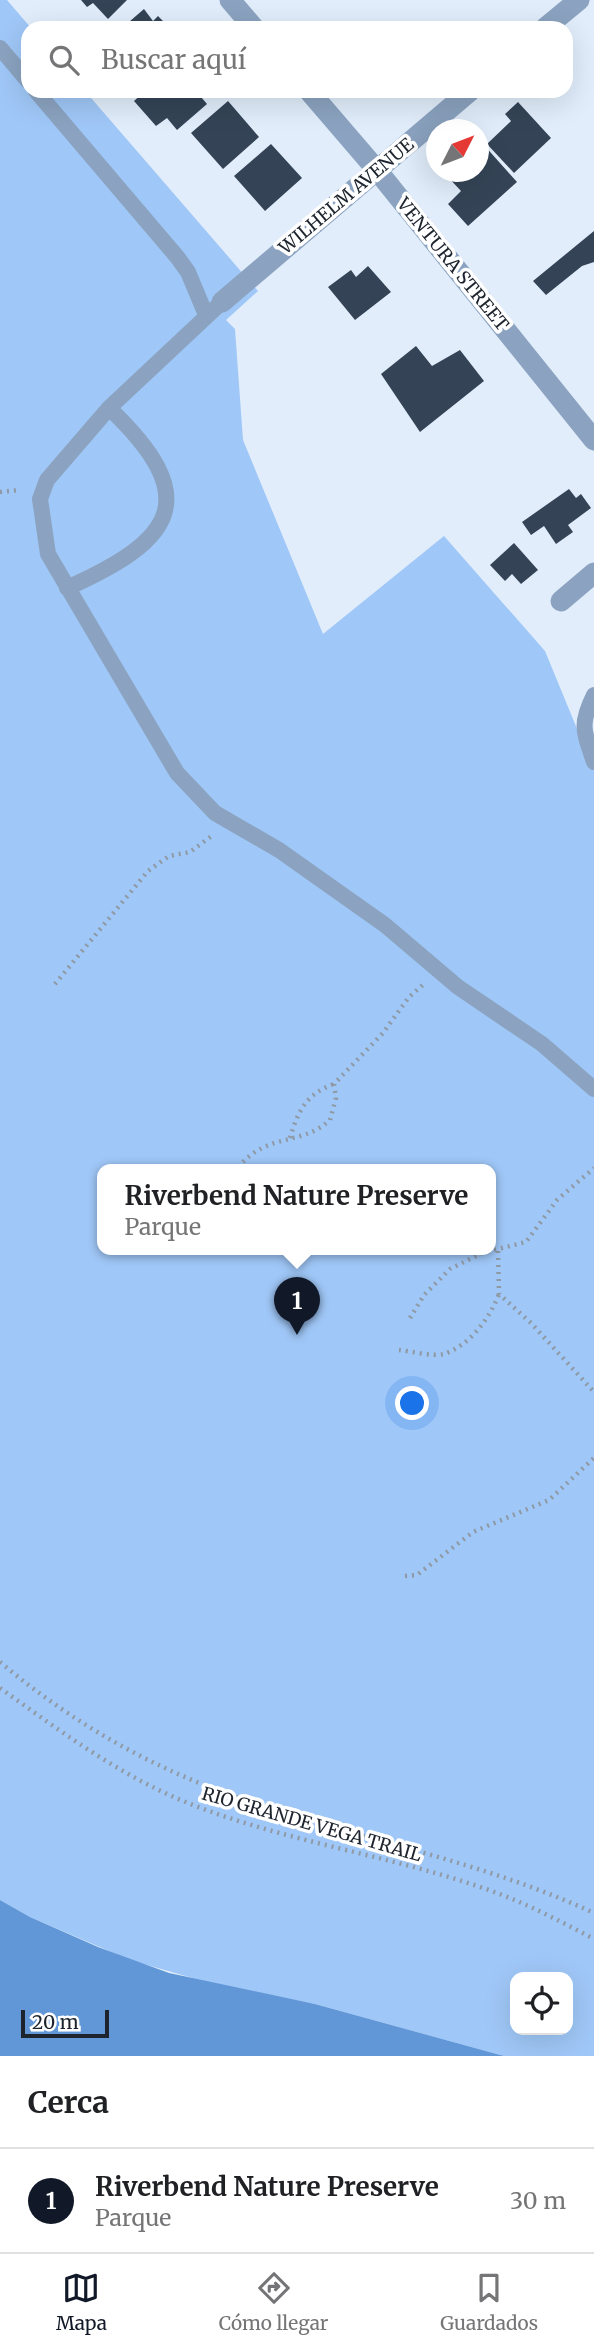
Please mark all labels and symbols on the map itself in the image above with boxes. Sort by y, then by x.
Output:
north arrow [426,119,489,182]
street label: WILHELM AVENUE [273,133,419,260]
street label: VENTURA STREET [391,192,514,336]
pin: 1 [274,1277,320,1335]
your location [395,1386,429,1420]
street label: RIO GRANDE VEGA TRAIL [199,1782,425,1866]
scale bar [21,2007,108,2039]

